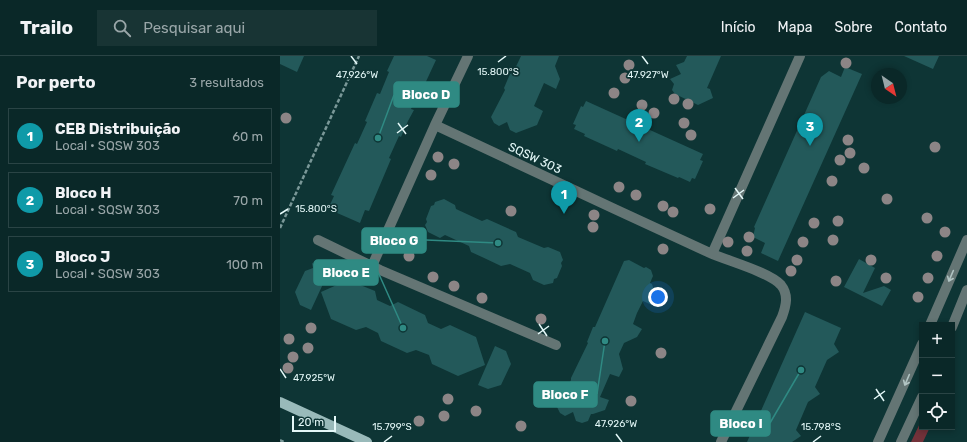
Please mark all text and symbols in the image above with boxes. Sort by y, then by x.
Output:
search box [97,10,377,46]
text: Trailo [20,16,73,39]
icon: search [111,17,133,39]
text: Pesquisar aqui [143,19,245,37]
text: Início [721,19,756,36]
text: Mapa [778,19,813,36]
text: Sobre [835,19,873,36]
text: Contato [895,19,947,36]
text: 15.800°S [477,66,519,78]
north arrow [871,68,907,104]
text: 47.926°W [336,69,378,81]
text: 47.927°W [627,69,669,81]
text: Por perto [16,72,96,92]
text: 3 resultados [189,75,264,90]
callout: Bloco D [394,82,459,107]
text: Bloco D [402,87,450,102]
pin: 2 [626,109,652,142]
pin: 3 [797,113,823,146]
text: CEB Distribuição [55,120,181,138]
text: 1 [27,129,33,144]
text: 60 m [232,129,263,144]
text: Local · SQSW 303 [55,138,160,153]
street label: SQSW 303 [506,140,564,176]
pin: 1 [551,181,577,214]
text: Bloco H [55,184,111,202]
text: 2 [26,193,34,208]
text: 70 m [233,193,263,208]
text: Local · SQSW 303 [55,202,160,217]
text: 15.800°S [295,203,337,215]
callout: Bloco G [362,228,426,253]
text: Bloco G [370,233,418,248]
text: Bloco J [55,248,110,266]
text: 3 [26,257,34,272]
text: 100 m [226,257,263,272]
callout: Bloco E [314,260,378,285]
text: Bloco E [322,265,370,280]
text: Local · SQSW 303 [55,266,160,281]
one-way arrow [947,270,955,282]
your location [648,287,668,307]
map controls [919,322,955,430]
button: + [919,322,955,358]
button: − [919,358,955,394]
text: 47.925°W [293,372,335,384]
one-way arrow [902,374,910,386]
callout: Bloco F [534,382,597,407]
text: Bloco F [541,387,589,402]
button: locate [919,394,955,430]
callout: Bloco I [711,411,770,436]
scale bar [292,414,336,433]
text: 20 m [298,416,324,429]
text: Bloco I [719,416,763,431]
text: 47.926°W [595,418,637,430]
text: 15.799°S [372,421,412,433]
text: 15.798°S [801,421,841,433]

